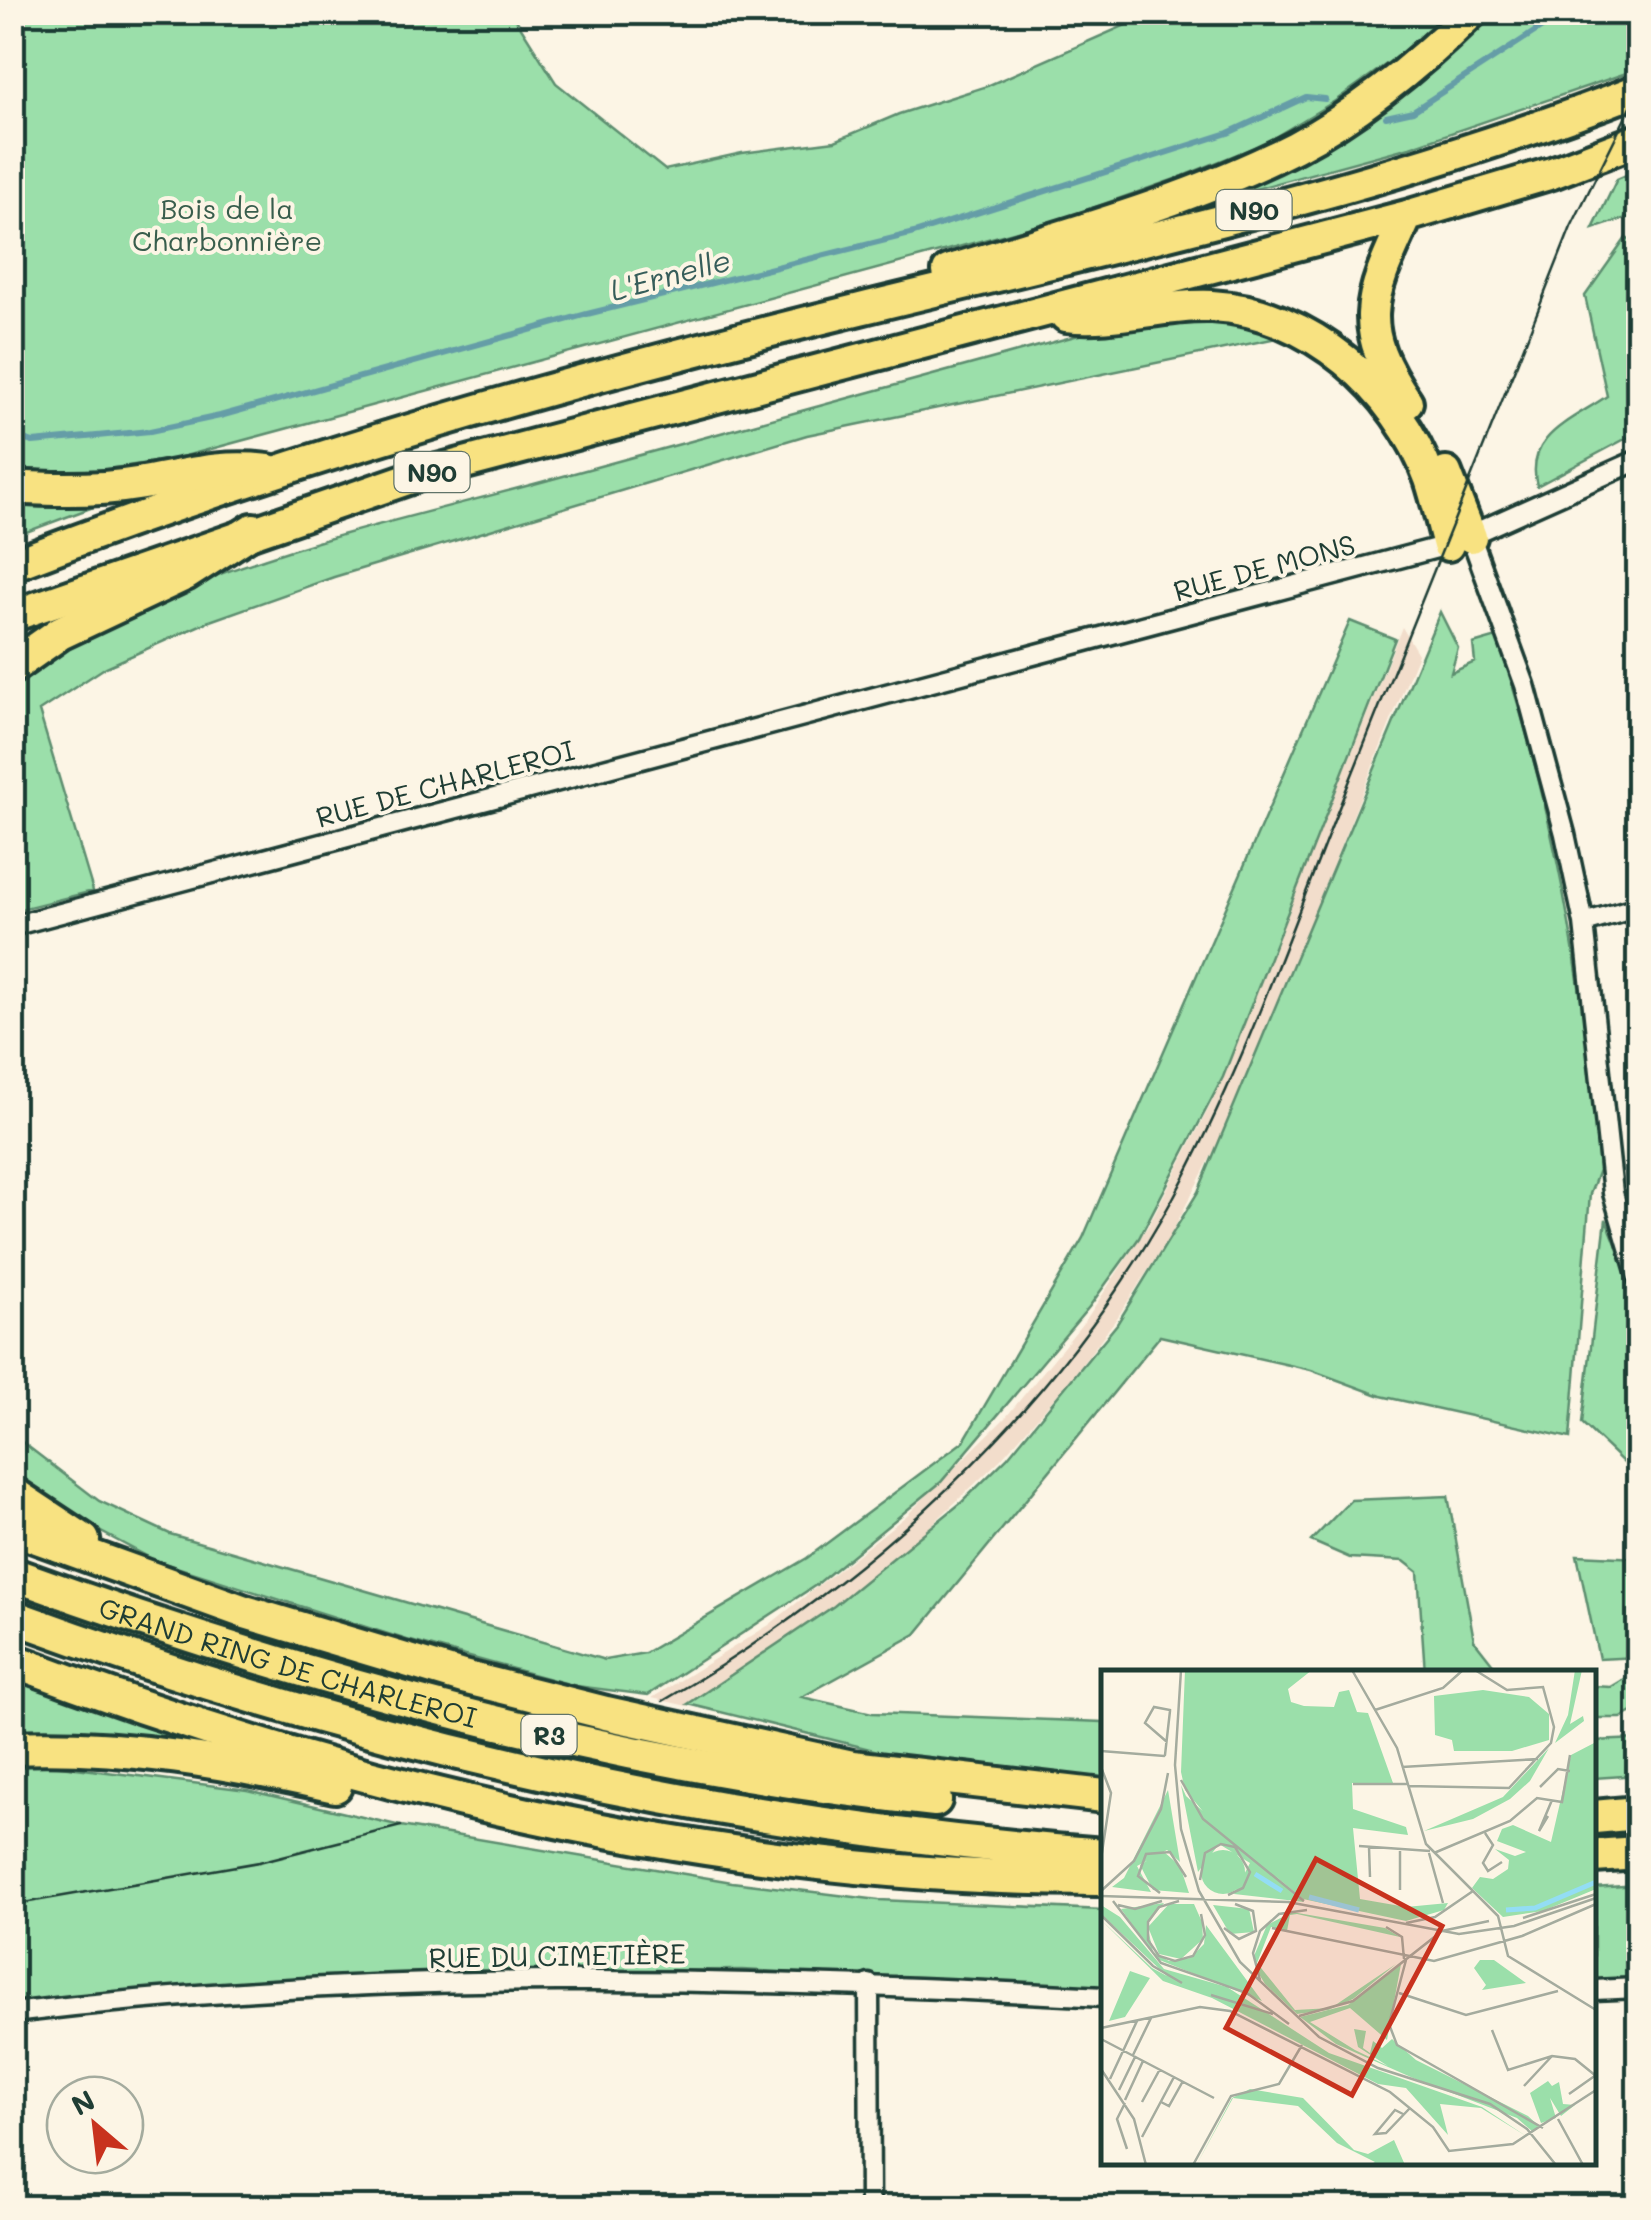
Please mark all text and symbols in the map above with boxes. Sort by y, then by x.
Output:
park label: Bois de la Charbonnière [132,190,322,258]
road number: N90 [1216,190,1292,230]
water label: L'Ernelle [605,239,735,309]
road number: N90 [394,452,470,492]
street label: RUE DE MONS [1169,525,1359,609]
street label: RUE DE CHARLEROI [312,731,578,835]
street label: GRAND RING DE CHARLEROI [95,1588,481,1735]
inset map [1101,1670,1596,2165]
road number: R3 [522,1715,576,1755]
street label: RUE DU CIMETIÈRE [428,1935,686,1975]
north arrow [45,2075,145,2175]
text: N [65,2081,101,2123]

